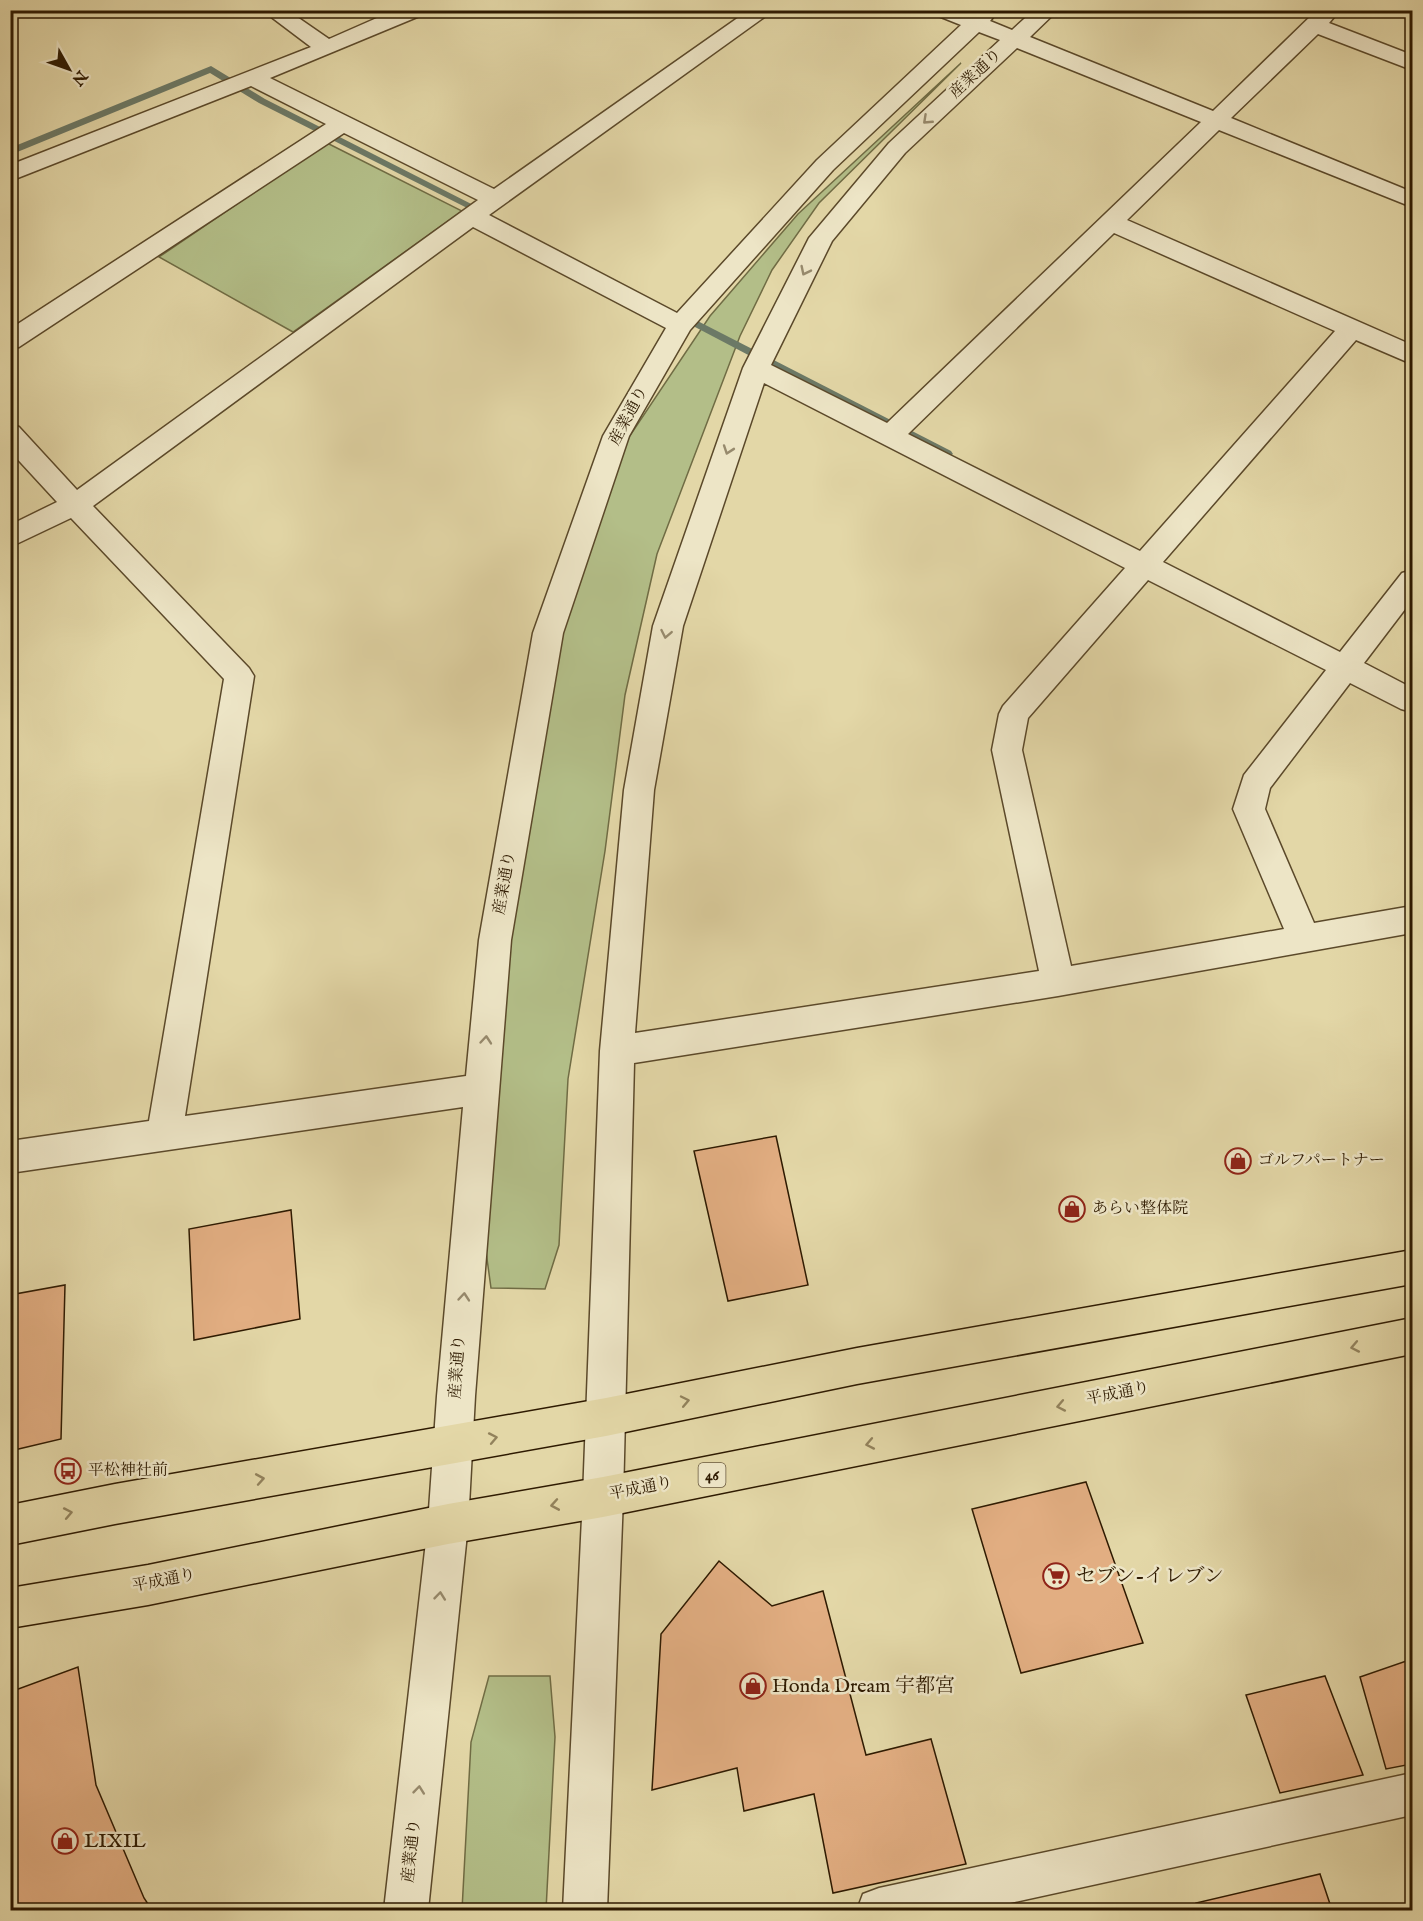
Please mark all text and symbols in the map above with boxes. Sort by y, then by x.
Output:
north arrow [39,39,99,99]
street label: 産業通り [946,45,1006,103]
text: N [67,65,92,89]
one-way arrow [923,113,933,124]
one-way arrow [800,264,812,275]
street label: 産業通り [605,383,653,449]
one-way arrow [723,444,736,455]
one-way arrow [660,629,673,639]
street label: 産業通り [490,850,520,916]
one-way arrow [479,1035,492,1044]
shop icon: ゴルフパートナー [1223,1146,1253,1176]
place label: ゴルフパートナー [1258,1151,1385,1171]
shop icon: あらい整体院 [1057,1194,1087,1224]
place label: あらい整体院 [1092,1199,1188,1219]
one-way arrow [457,1292,470,1301]
street label: 産業通り [446,1334,470,1400]
one-way arrow [1350,1340,1360,1353]
street label: 平成通り [1085,1378,1151,1410]
one-way arrow [679,1395,689,1408]
one-way arrow [1056,1399,1066,1412]
one-way arrow [488,1432,498,1445]
one-way arrow [865,1437,875,1450]
bus stop icon: 平松神社前 [53,1456,83,1486]
place label: 平松神社前 [88,1461,168,1481]
road number: 46 [698,1463,726,1487]
one-way arrow [254,1473,264,1486]
street label: 平成通り [608,1473,674,1505]
one-way arrow [550,1498,560,1511]
one-way arrow [63,1507,73,1520]
supermarket icon: セブン-イレブン [1041,1561,1071,1591]
place label: セブン-イレブン [1076,1564,1224,1589]
street label: 平成通り [131,1565,197,1597]
one-way arrow [433,1591,446,1600]
shop icon: Honda Dream 宇都宮 [738,1671,768,1701]
place label: Honda Dream 宇都宮 [772,1674,955,1699]
one-way arrow [412,1785,425,1794]
street label: 産業通り [399,1818,425,1884]
shop icon: LIXIL [50,1826,80,1856]
place label: LIXIL [84,1829,147,1854]

